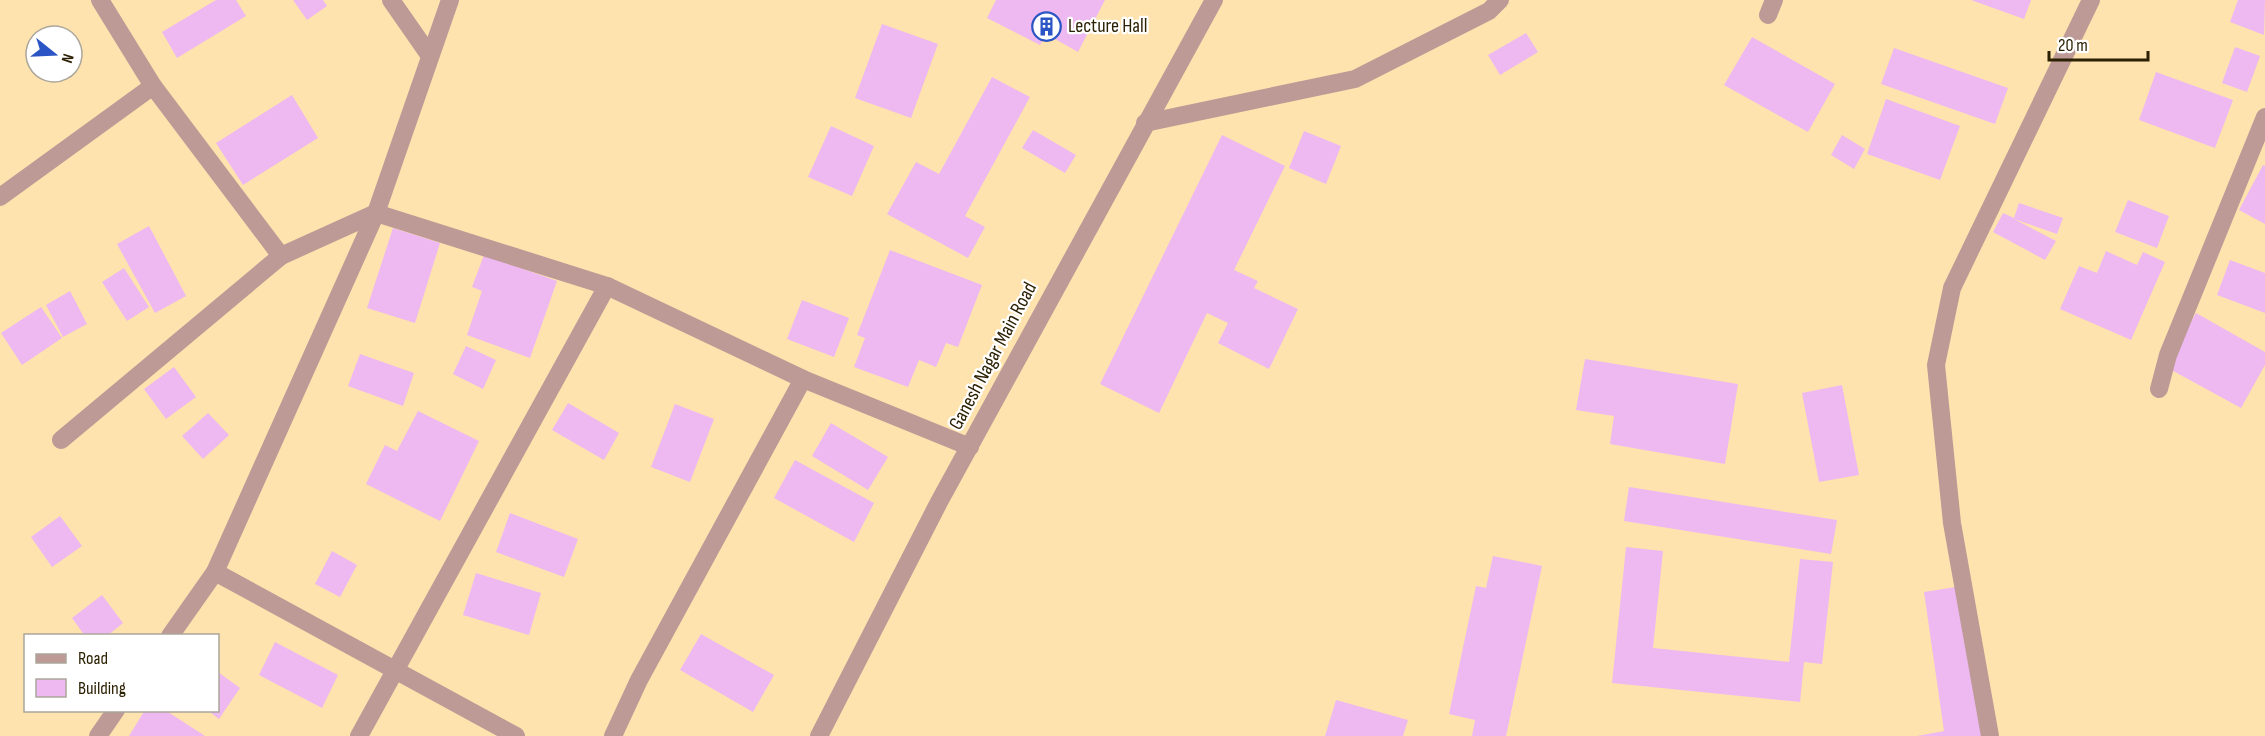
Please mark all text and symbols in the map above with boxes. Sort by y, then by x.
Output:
building icon: Lecture Hall [1031,10,1063,42]
place label: Lecture Hall [1068,14,1148,38]
north arrow [24,24,84,84]
scale bar [2049,24,2148,62]
text: 20 m [2058,35,2088,56]
text: N [56,51,77,65]
street label: Ganesh Nagar Main Road [944,278,1042,434]
legend [24,634,219,712]
text: Road [78,648,108,669]
text: Building [78,678,126,699]

